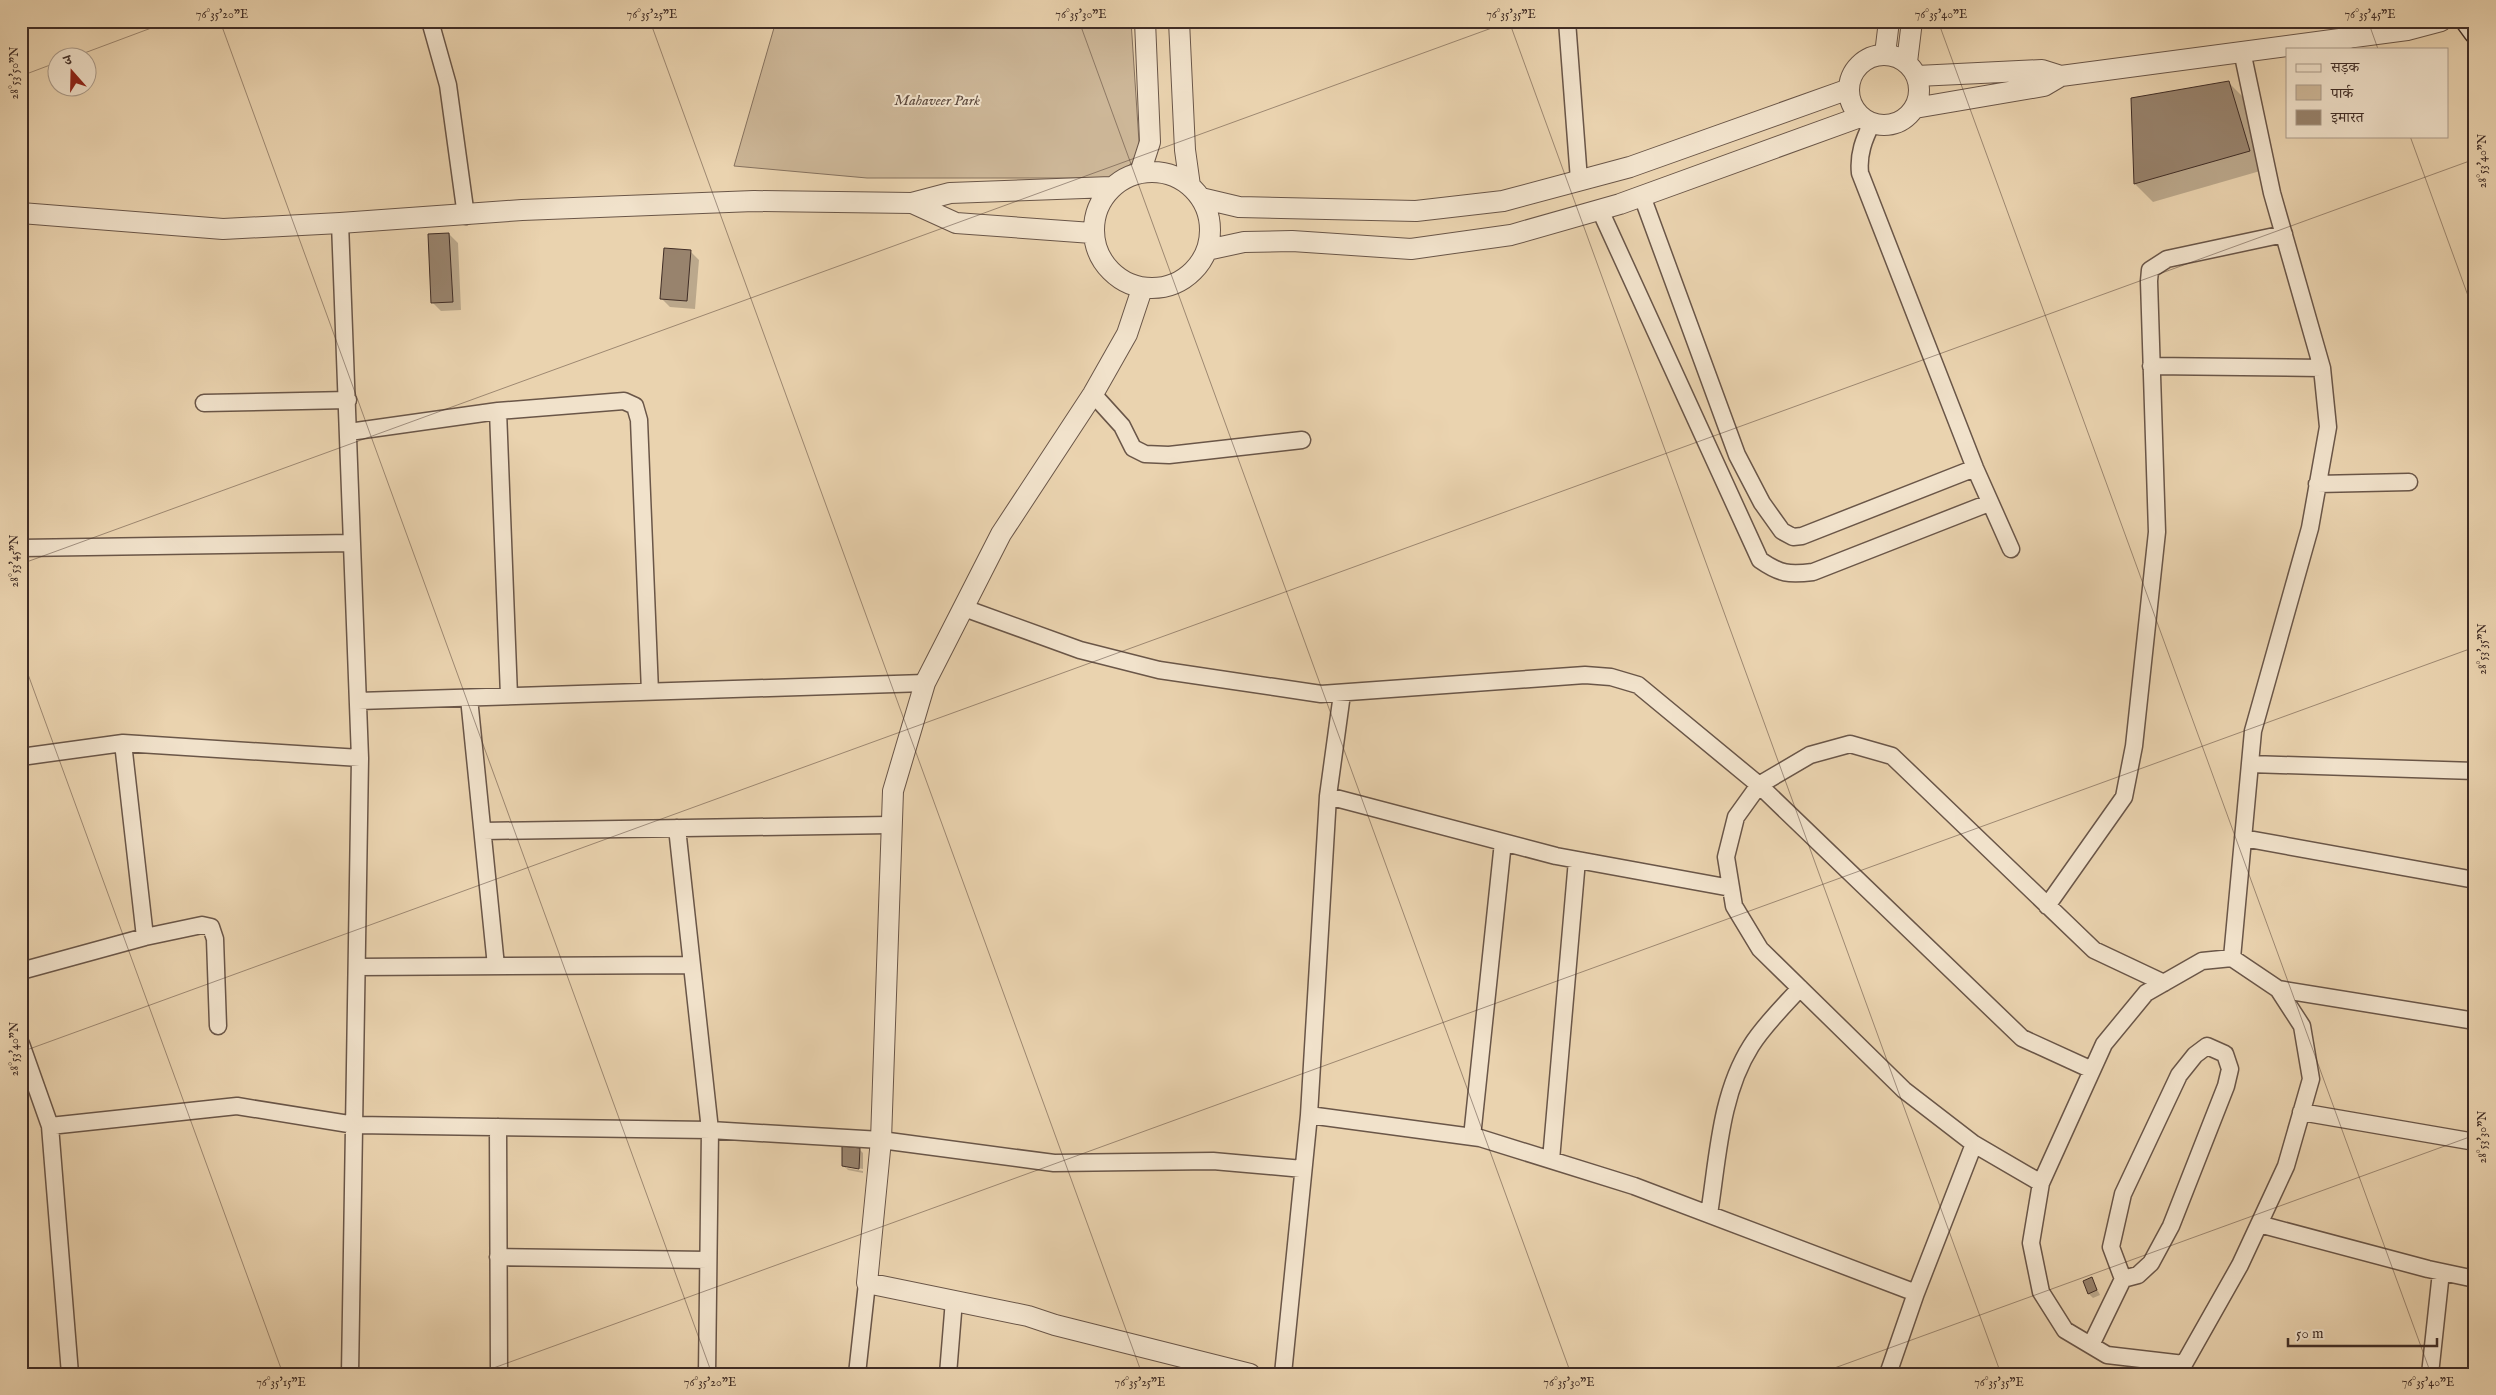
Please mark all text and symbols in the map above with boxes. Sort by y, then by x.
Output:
text: 76°35'20"E [196,7,248,22]
text: 76°35'25"E [627,7,677,22]
text: 76°35'30"E [1055,7,1107,22]
text: 76°35'35"E [1486,7,1536,22]
text: 76°35'40"E [1915,7,1967,22]
text: 76°35'45"E [2344,7,2396,22]
text: 28°53'50"N [7,46,22,99]
north arrow [48,48,98,98]
legend [2286,48,2448,138]
text: उ [61,51,75,71]
text: सड़क [2330,58,2360,77]
text: पार्क [2330,84,2354,103]
park label: Mahaveer Park [894,91,980,110]
text: इमारत [2330,108,2365,127]
text: 28°53'40"N [2475,133,2490,188]
text: 28°53'45"N [7,534,22,587]
text: 28°53'35"N [2475,623,2490,675]
text: 28°53'40"N [7,1021,22,1076]
text: 28°53'30"N [2475,1110,2490,1164]
scale bar [2288,1315,2437,1347]
text: 50 m [2296,1324,2324,1343]
text: 76°35'15"E [256,1375,306,1390]
text: 76°35'20"E [684,1375,736,1390]
text: 76°35'25"E [1115,1375,1165,1390]
text: 76°35'30"E [1543,1375,1595,1390]
text: 76°35'35"E [1974,1375,2024,1390]
text: 76°35'40"E [2402,1375,2454,1390]

